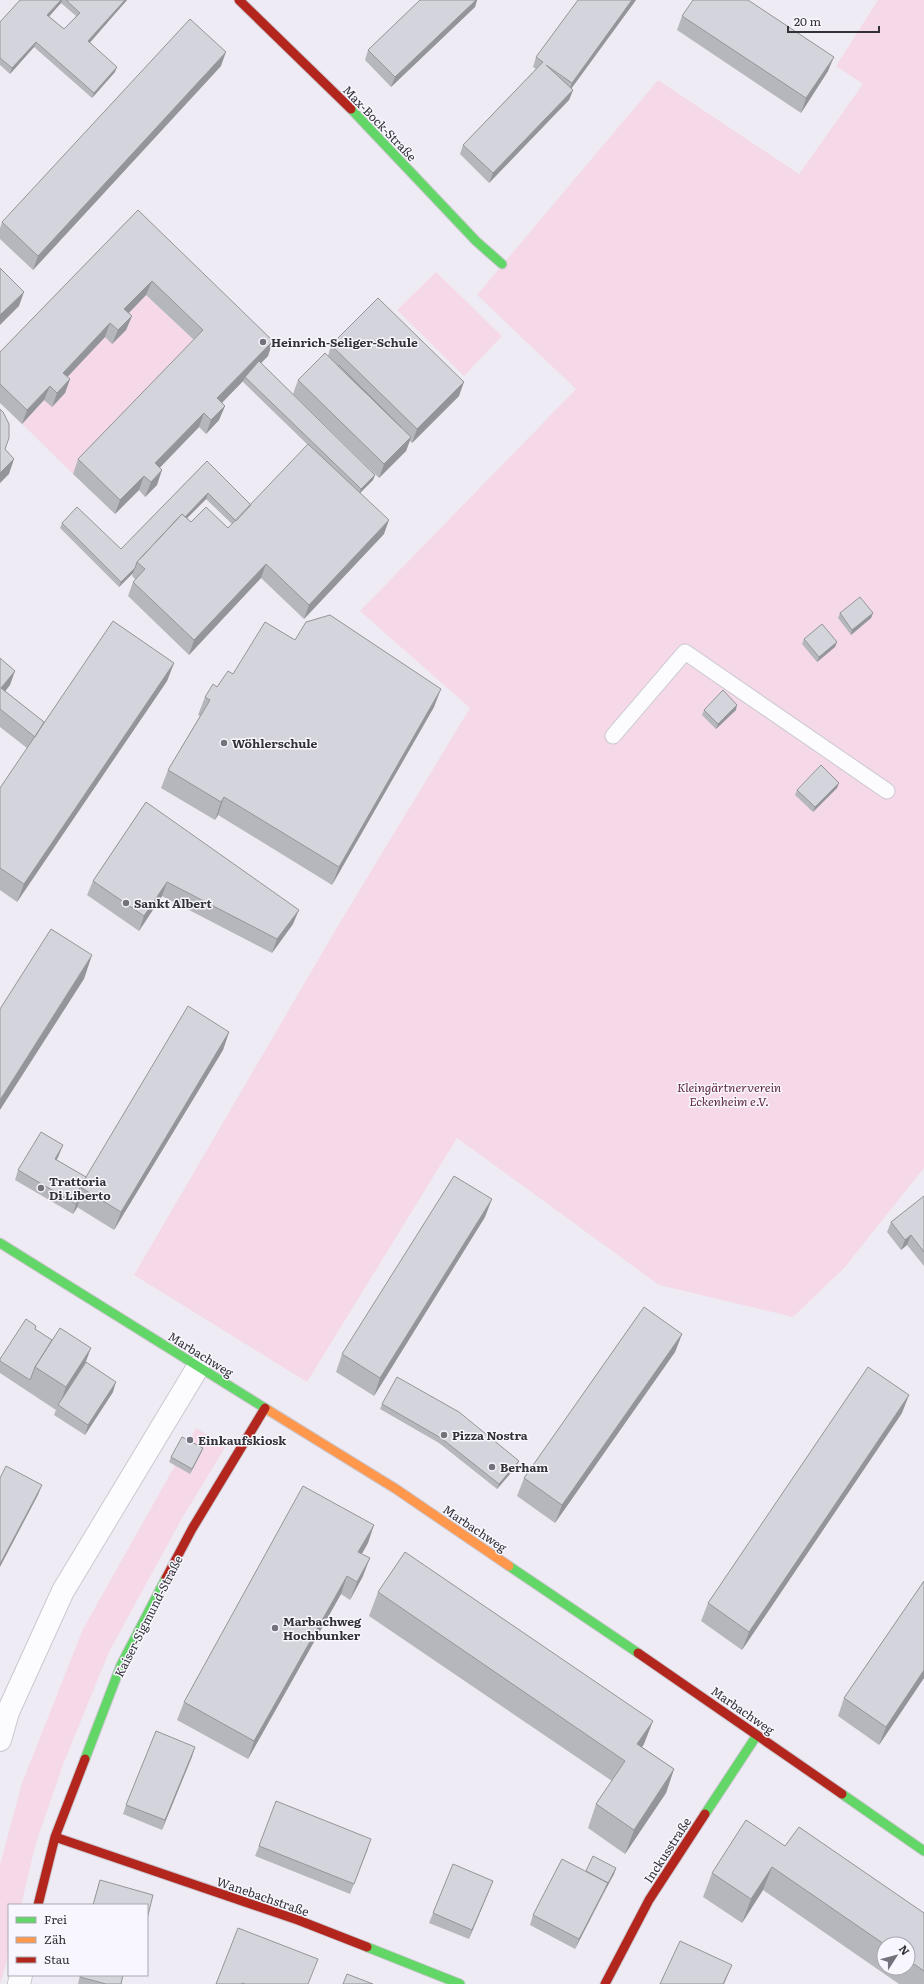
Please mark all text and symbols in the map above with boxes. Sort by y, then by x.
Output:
scale bar [788,8,879,34]
text: 20 m [794,12,821,30]
street label: Max-Bock-Straße [339,81,421,165]
place label: Heinrich-Seliger-Schule [271,333,418,351]
marker: Heinrich-Seliger-Schule [258,337,268,347]
place label: Wöhlerschule [232,734,318,752]
marker: Wöhlerschule [219,738,229,748]
place label: Sankt Albert [134,894,212,912]
marker: Sankt Albert [121,898,131,908]
park label: Kleingärtnerverein Eckenheim e.V. [677,1078,781,1110]
place label: Trattoria Di Liberto [49,1172,111,1204]
marker: Trattoria Di Liberto [36,1183,46,1193]
street label: Marbachweg [165,1327,237,1381]
place label: Pizza Nostra [452,1426,528,1444]
marker: Pizza Nostra [439,1430,449,1440]
place label: Einkaufskiosk [198,1431,287,1449]
marker: Einkaufskiosk [185,1435,195,1445]
place label: Berham [500,1458,548,1476]
marker: Berham [487,1462,497,1472]
street label: Marbachweg [439,1500,511,1556]
street label: Kaiser-Sigmund-Straße [109,1552,187,1680]
place label: Marbachweg Hochbunker [283,1612,362,1644]
marker: Marbachweg Hochbunker [270,1623,280,1633]
street label: Marbachweg [708,1681,779,1739]
street label: Inckusstraße [639,1814,695,1886]
street label: Wanebachstraße [214,1872,312,1920]
legend [8,1904,148,1976]
text: Frei [44,1910,67,1928]
text: Zäh [44,1930,66,1948]
north arrow [876,1936,916,1976]
text: N [896,1941,914,1958]
text: Stau [44,1950,70,1968]

